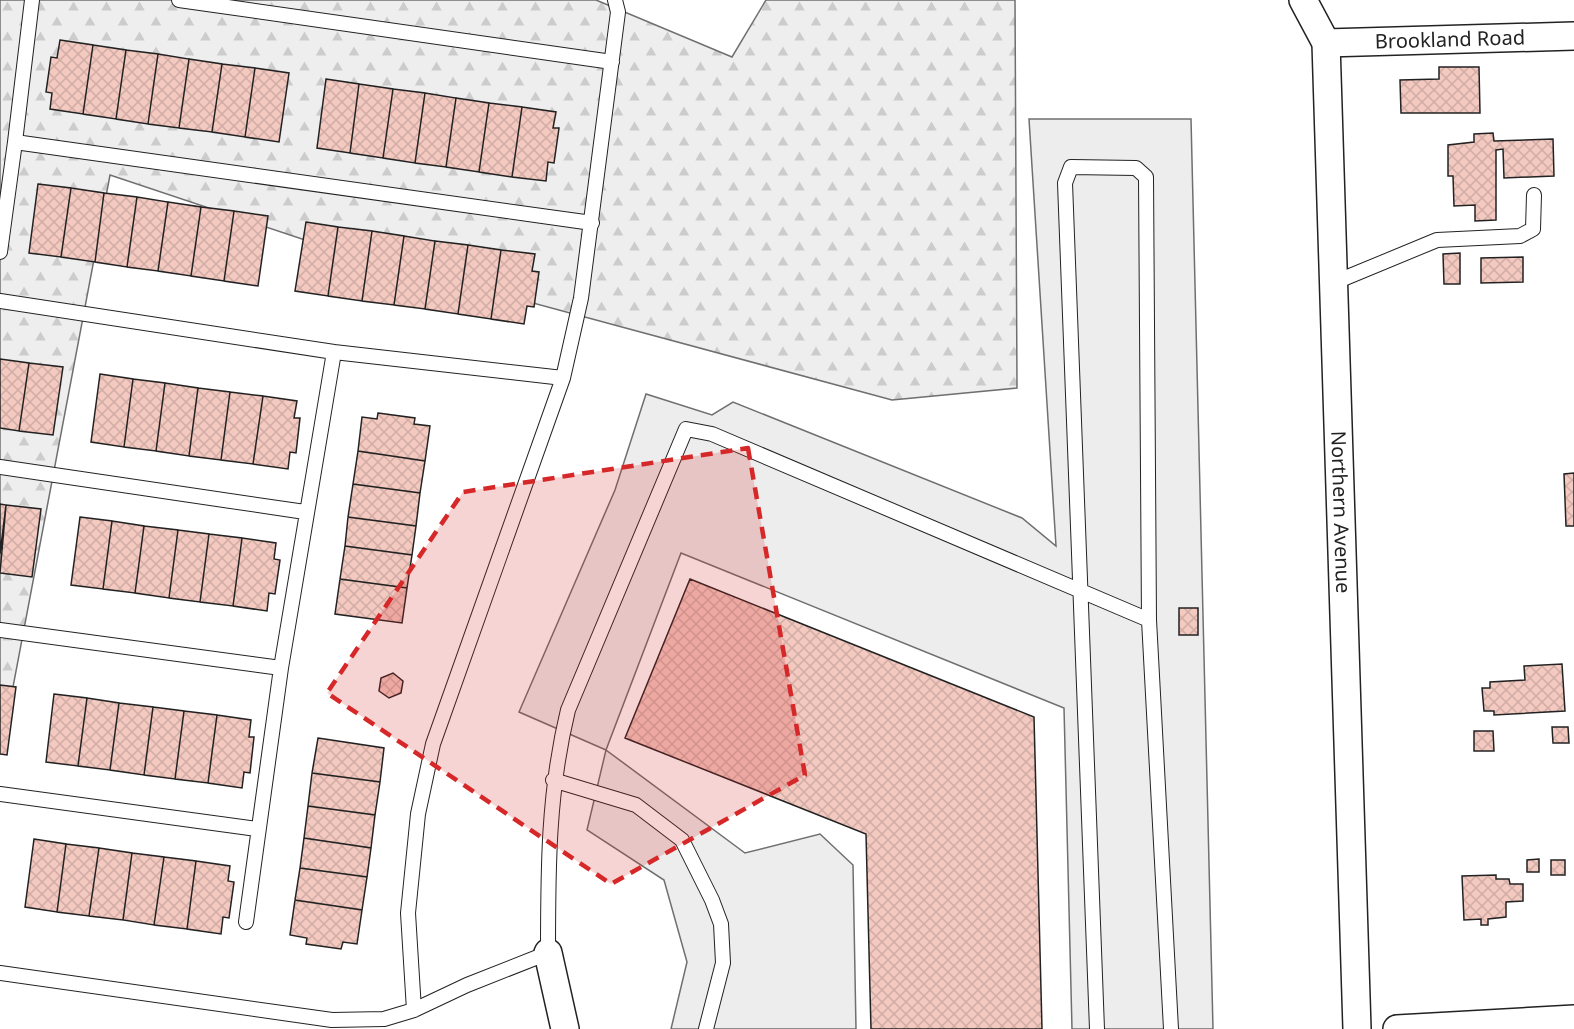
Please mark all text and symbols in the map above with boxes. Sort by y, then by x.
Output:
street label: Brookland Road [1374,23,1525,55]
street label: Northern Avenue [1325,430,1357,594]

